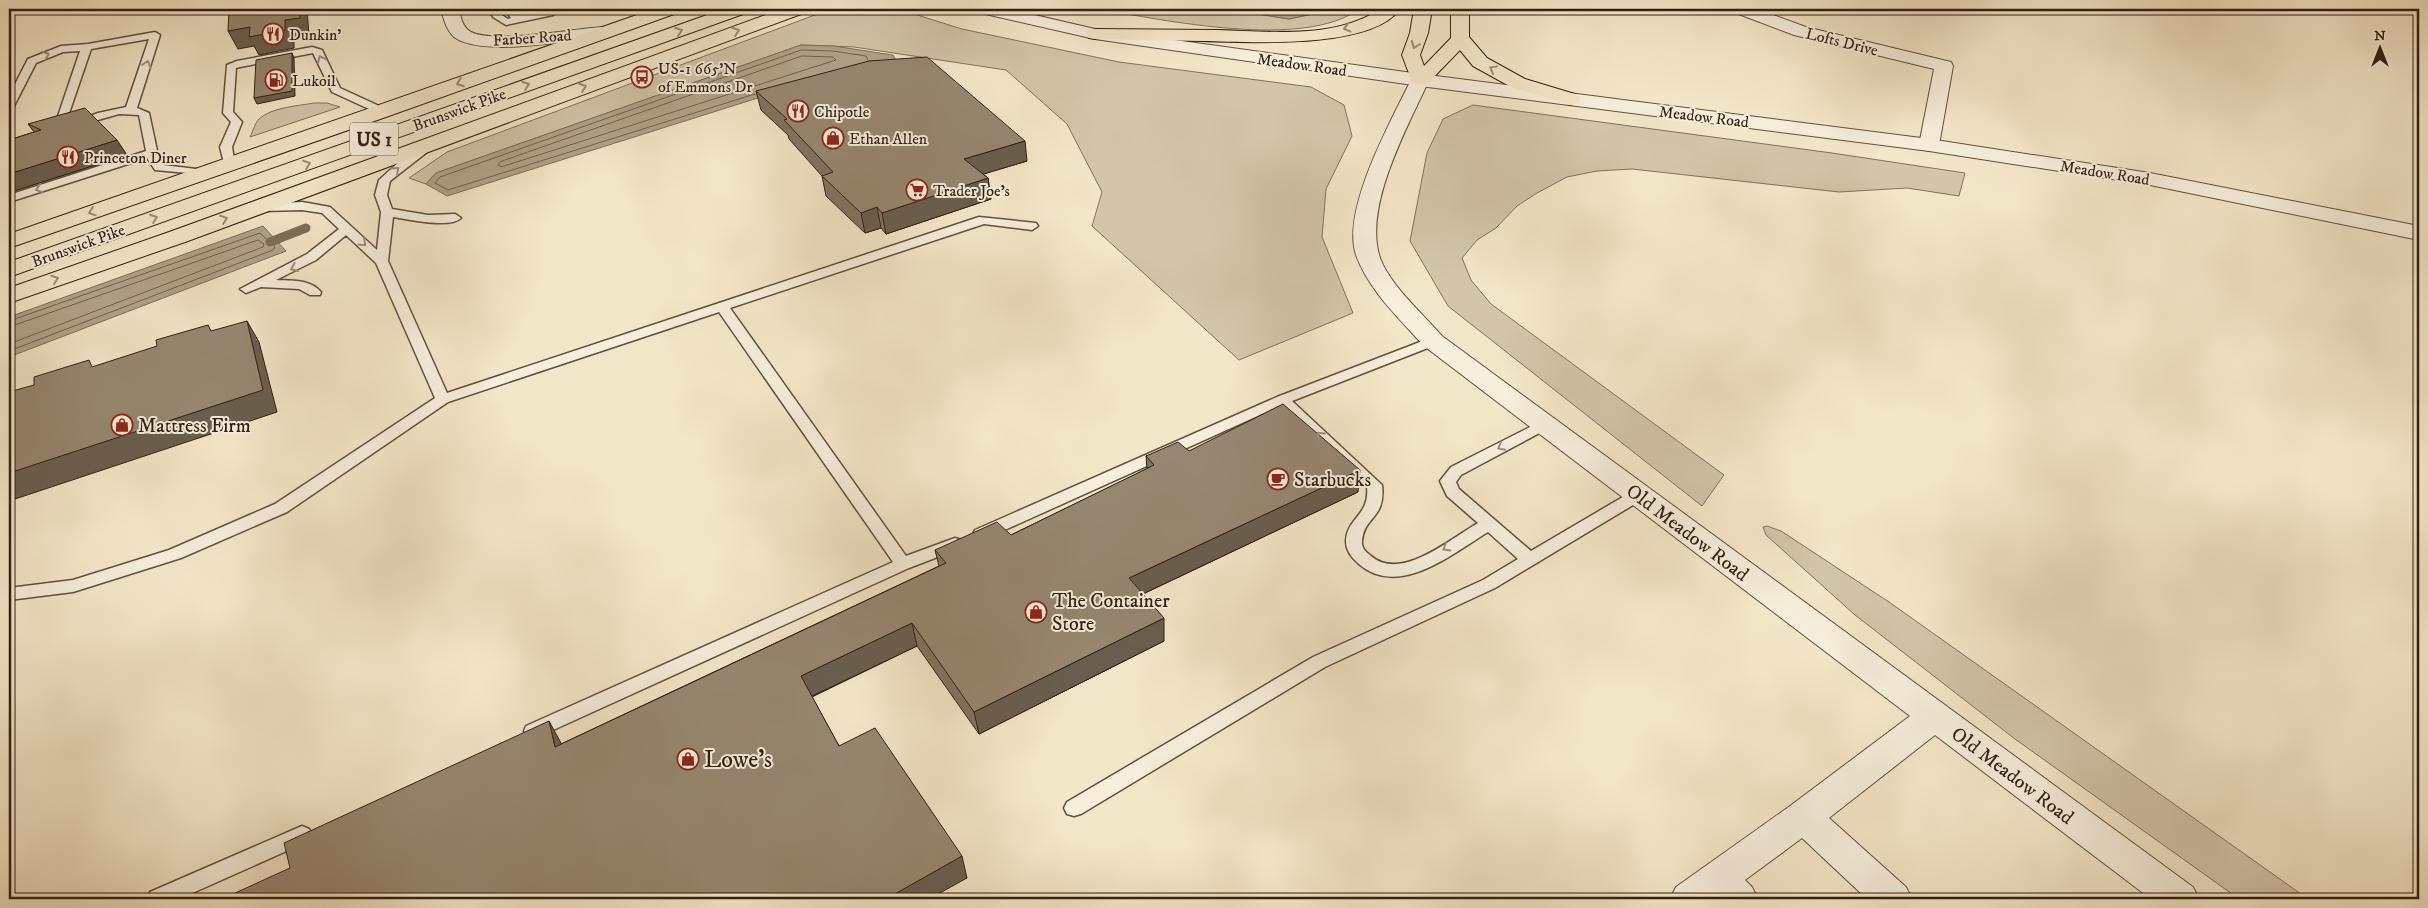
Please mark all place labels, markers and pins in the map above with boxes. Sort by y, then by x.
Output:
restaurant icon: Dunkin' [261,22,285,46]
place label: Dunkin' [289,25,341,45]
place label: US-1 665'N of Emmons Dr [658,59,752,97]
bus stop icon: US-1 665'N of Emmons Dr [630,65,654,89]
fuel station icon: Lukoil [264,68,288,92]
place label: Lukoil [292,71,336,91]
restaurant icon: Chipotle [786,99,810,123]
place label: Chipotle [814,102,870,122]
shop icon: Ethan Allen [821,126,845,150]
place label: Ethan Allen [849,129,928,149]
restaurant icon: Princeton Diner [56,145,80,169]
place label: Princeton Diner [84,148,187,168]
supermarket icon: Trader Joe's [905,178,929,202]
place label: Trader Joe's [933,181,1010,201]
shop icon: Mattress Firm [110,413,134,437]
place label: Mattress Firm [138,414,251,439]
cafe icon: Starbucks [1266,467,1290,491]
place label: Starbucks [1294,468,1371,493]
place label: The Container Store [1052,589,1170,637]
shop icon: The Container Store [1024,600,1048,624]
place label: Lowe's [704,745,772,775]
shop icon: Lowe's [676,747,700,771]

